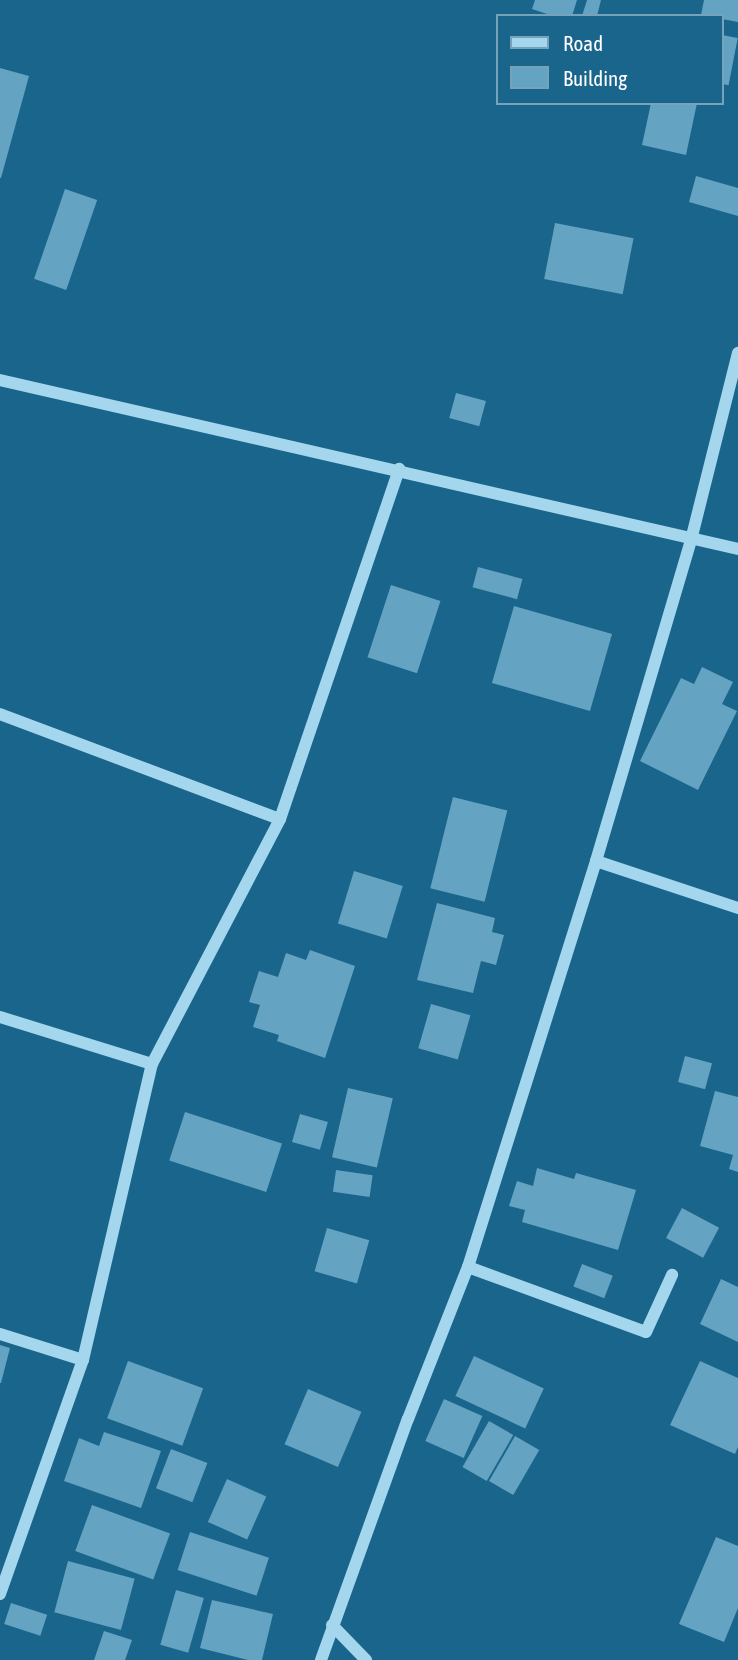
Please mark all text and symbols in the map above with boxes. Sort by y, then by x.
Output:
legend [496,14,724,105]
text: Road [563,31,603,55]
text: Building [563,66,627,90]

